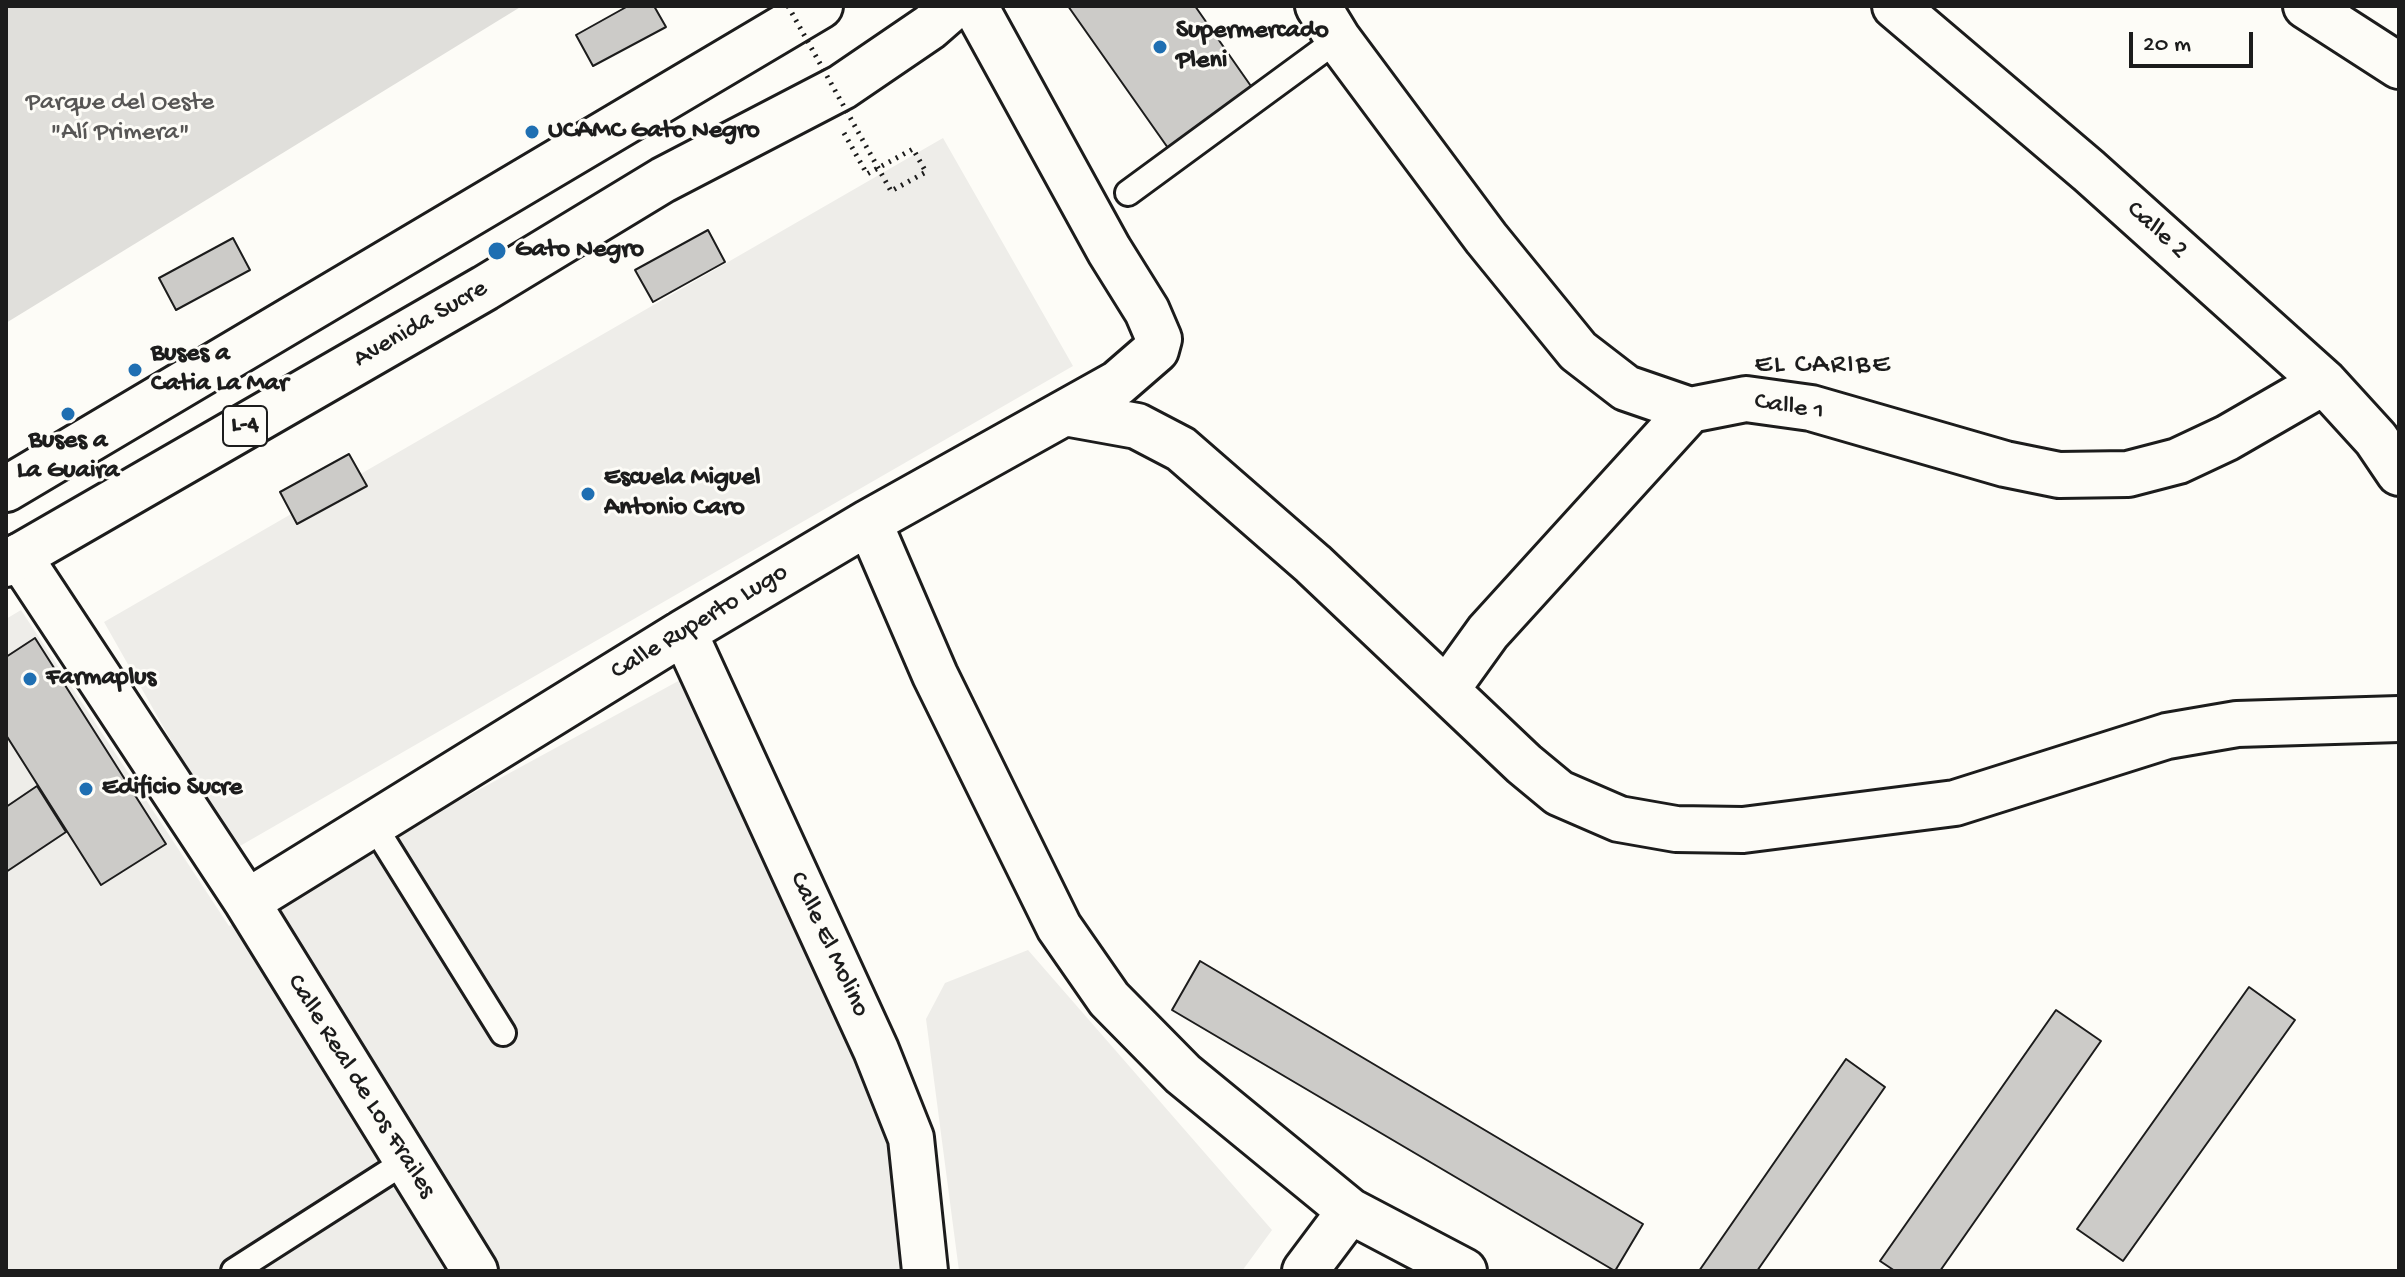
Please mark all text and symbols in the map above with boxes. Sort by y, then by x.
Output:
place label: Supermercado Pleni [1176,16,1329,78]
scale bar [2133,16,2257,66]
text: 20 m [2143,31,2191,60]
marker: Supermercado Pleni [1151,38,1169,56]
park label: Parque del Oeste "Alí Primera" [26,88,214,150]
place label: UCAMC Gato Negro [548,116,760,148]
marker: UCAMC Gato Negro [523,123,541,141]
street label: Calle 2 [2119,195,2193,267]
place label: Gato Negro [515,235,644,267]
marker: Gato Negro [486,240,508,262]
street label: Avenida Sucre [348,274,494,376]
place label: Buses a Catia La Mar [151,339,288,400]
district label: EL CARIBE [1754,350,1892,384]
marker: Buses a Catia La Mar [126,361,144,379]
street label: Calle 1 [1752,387,1826,429]
marker: Buses a La Guaira [59,405,77,423]
road number: L-4 [223,406,267,446]
place label: Buses a La Guaira [17,426,119,488]
place label: Escuela Miguel Antonio Caro [604,463,760,524]
marker: Escuela Miguel Antonio Caro [579,485,597,503]
street label: Calle Ruperto Lugo [606,558,794,688]
place label: Farmaplus [46,663,156,695]
marker: Farmaplus [21,670,39,688]
place label: Edificio Sucre [102,773,243,805]
marker: Edificio Sucre [77,780,95,798]
street label: Calle El Molino [781,868,875,1022]
street label: Calle Real de Los Frailes [278,969,442,1205]

